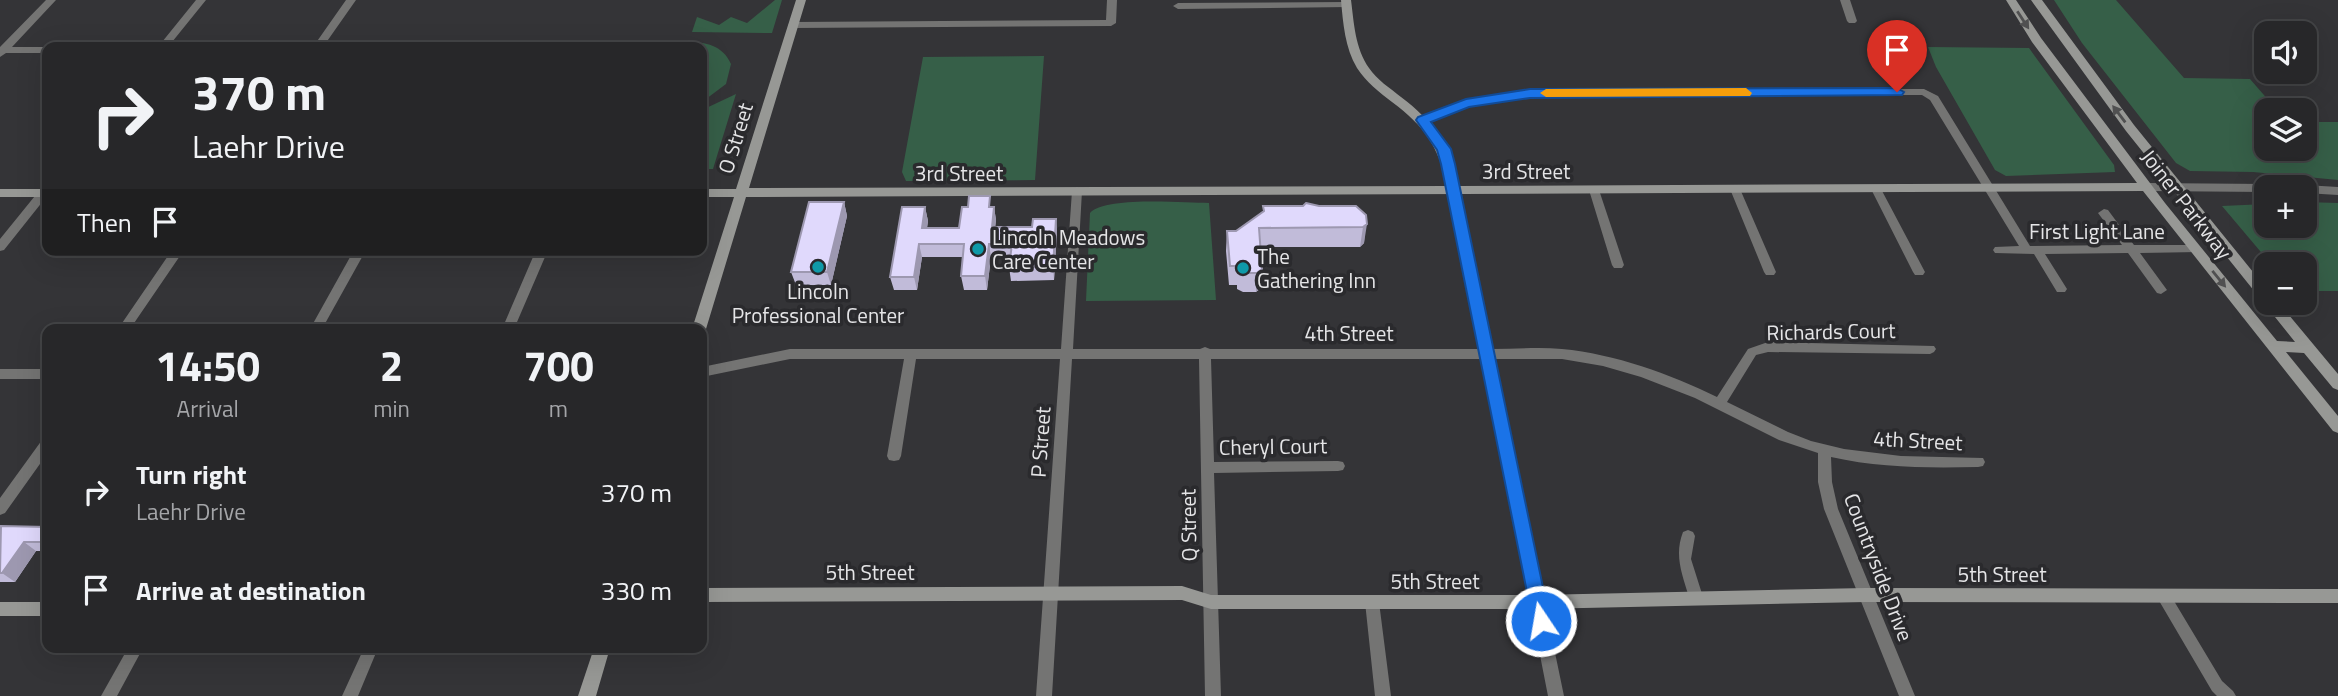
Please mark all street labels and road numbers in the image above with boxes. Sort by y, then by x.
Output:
street label: O Street [709,98,761,177]
street label: Joiner Parkway [2134,142,2240,266]
street label: 3rd Street [1482,155,1571,187]
street label: 3rd Street [915,157,1004,189]
street label: First Light Lane [2029,215,2165,247]
street label: Richards Court [1766,314,1896,348]
street label: 4th Street [1304,317,1394,349]
street label: P Street [1022,405,1058,479]
street label: 4th Street [1873,422,1964,458]
street label: Cheryl Court [1219,429,1328,463]
street label: Q Street [1171,488,1205,562]
street label: Countryside Drive [1836,488,1922,646]
street label: 5th Street [825,556,915,588]
street label: 5th Street [1957,558,2047,590]
street label: 5th Street [1390,565,1480,597]

